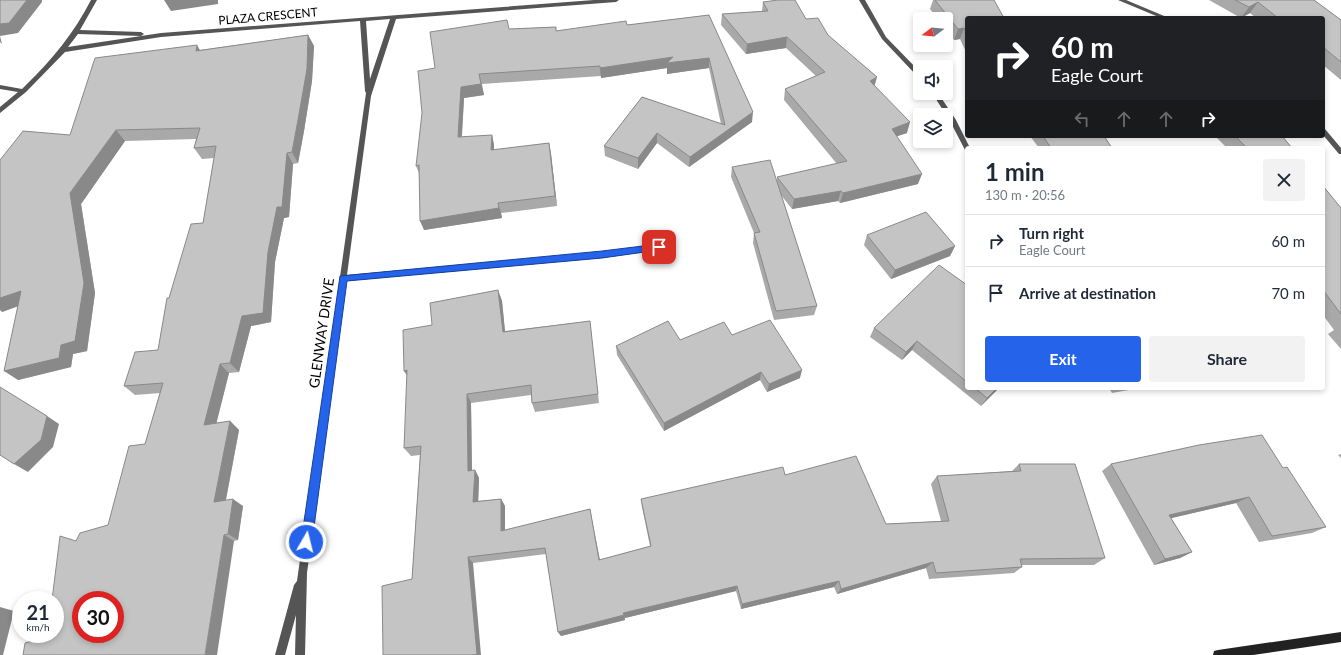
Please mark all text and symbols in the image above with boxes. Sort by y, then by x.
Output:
street label: PLAZA CRESCENT [218,4,318,28]
north arrow [913,12,953,52]
map controls [913,12,953,148]
text: 60 m [1051,30,1114,64]
icon: right [985,32,1037,84]
button: sound [913,60,953,100]
text: Eagle Court [1051,64,1143,86]
button: layers [913,108,953,148]
icon: left [1071,108,1093,130]
icon: ahead [1113,108,1135,130]
icon: ahead [1155,108,1177,130]
icon: right [1197,108,1219,130]
text: 1 min [985,157,1045,186]
button: close [1263,159,1305,201]
text: 130 m · 20:56 [985,187,1065,203]
text: Turn right [1019,224,1084,242]
pin [642,230,676,264]
icon: right [985,230,1007,252]
text: 60 m [1271,232,1305,250]
icon: arrive [648,236,670,258]
text: Eagle Court [1019,242,1085,258]
street label: GLENWAY DRIVE [305,277,337,389]
icon: arrive [985,282,1007,304]
text: Arrive at destination [1019,284,1156,302]
text: 70 m [1271,284,1305,302]
button: Exit [985,336,1141,382]
button: Share [1149,336,1305,382]
position arrow [285,521,327,563]
speed limit sign: 30 [72,591,124,643]
text: 21 [26,600,50,624]
text: km/h [26,621,50,633]

